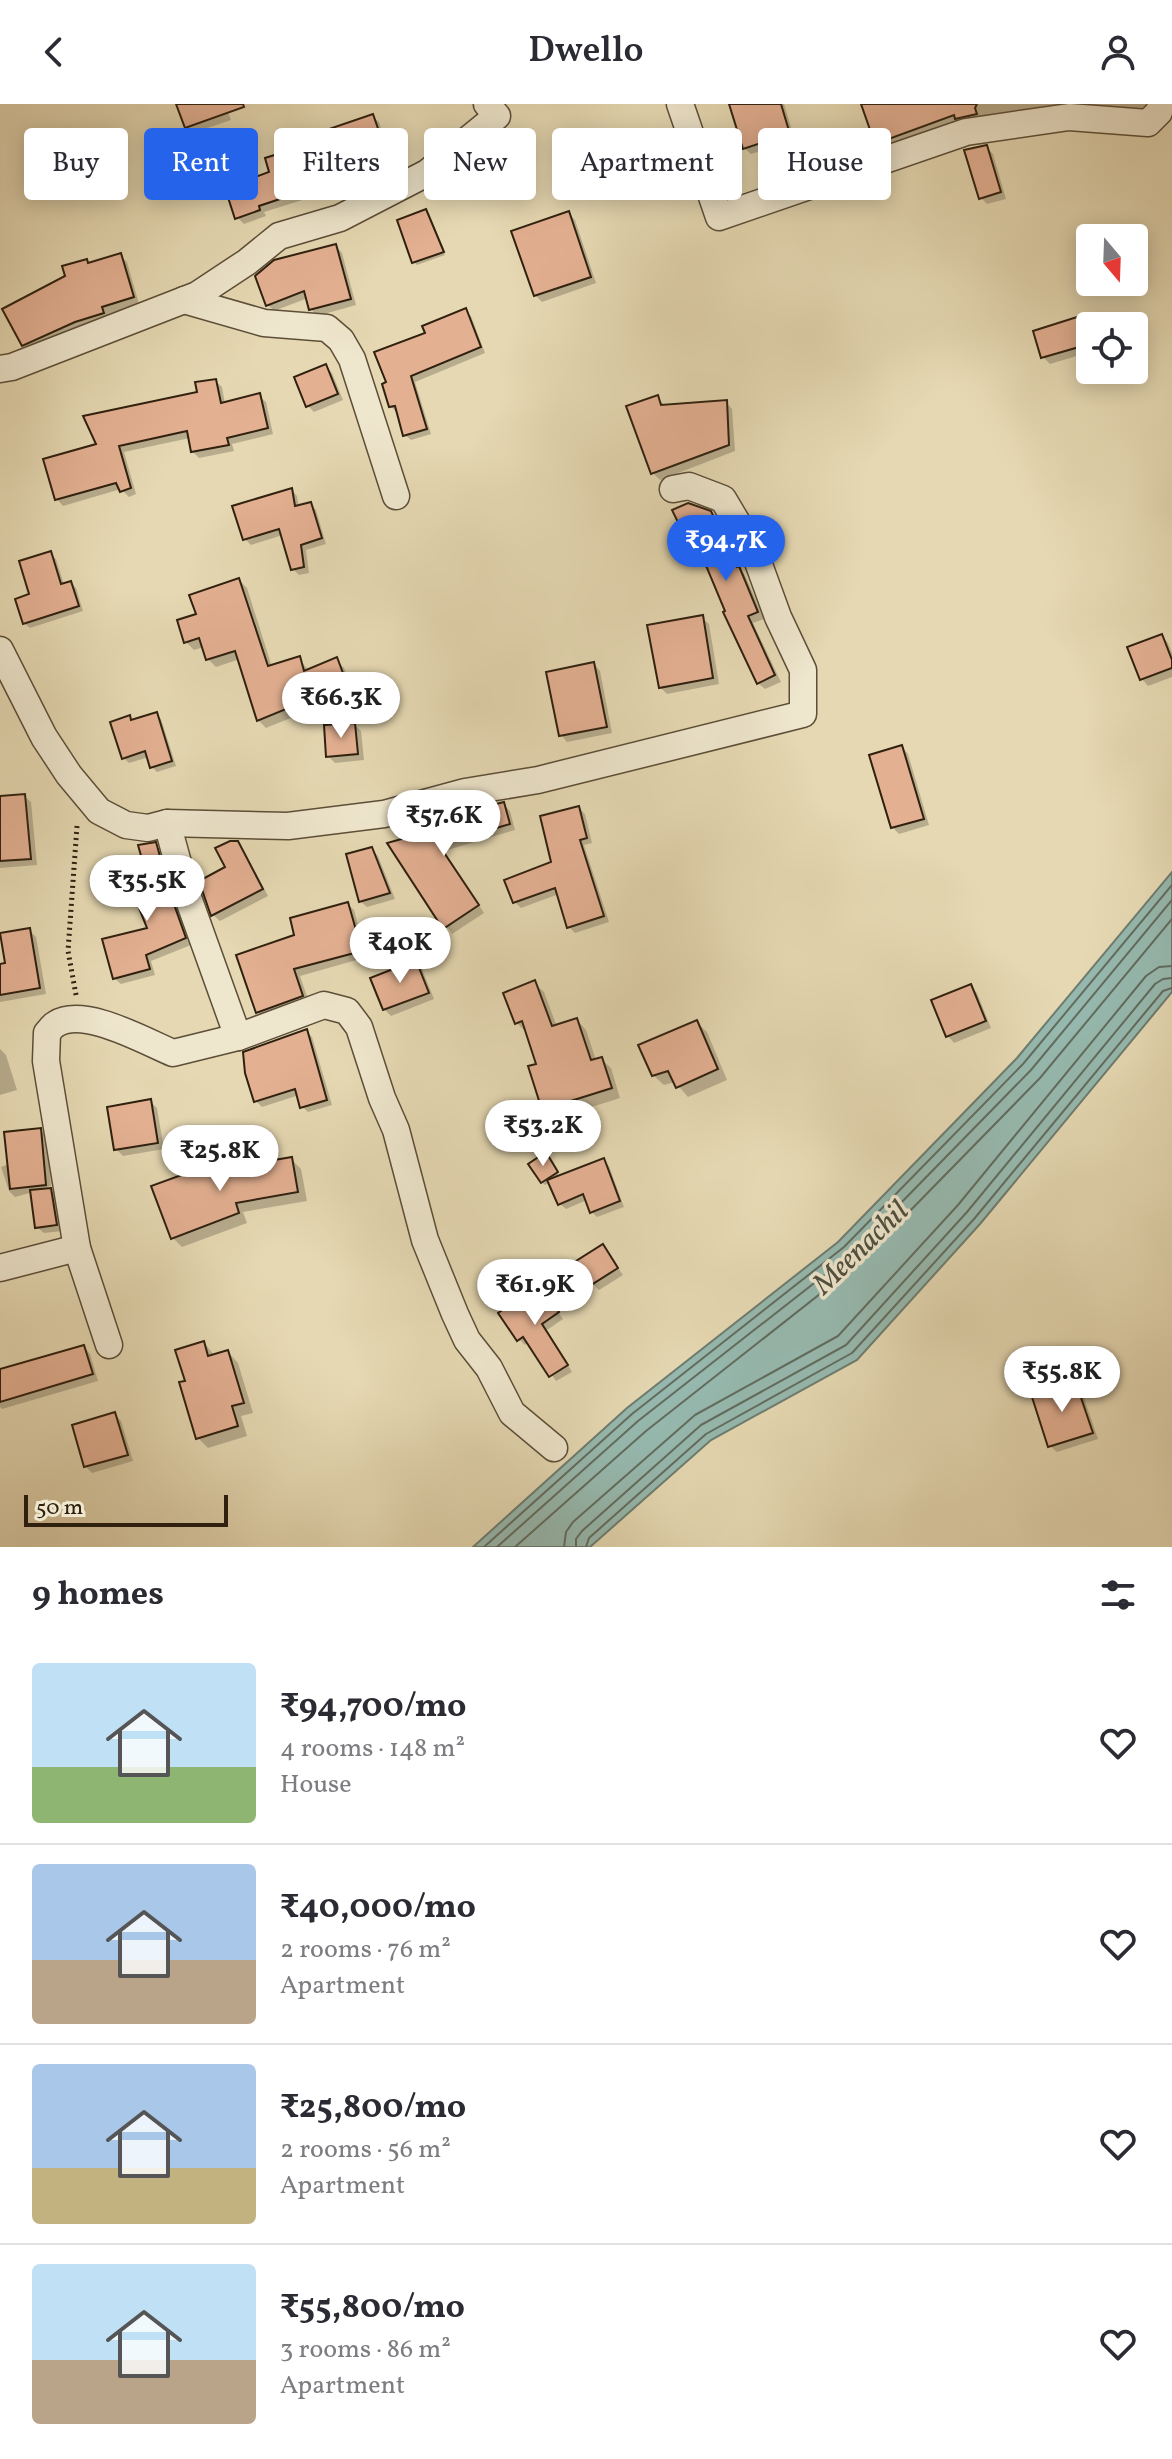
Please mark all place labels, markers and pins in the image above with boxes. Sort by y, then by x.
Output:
pin: ₹94.7K [661,515,791,583]
pin: ₹66.3K [276,672,406,740]
pin: ₹57.6K [379,790,509,858]
pin: ₹35.5K [82,855,212,923]
pin: ₹40K [353,917,447,985]
pin: ₹53.2K [478,1100,608,1168]
pin: ₹25.8K [155,1125,285,1193]
pin: ₹61.9K [470,1259,600,1327]
pin: ₹55.8K [997,1346,1127,1414]

